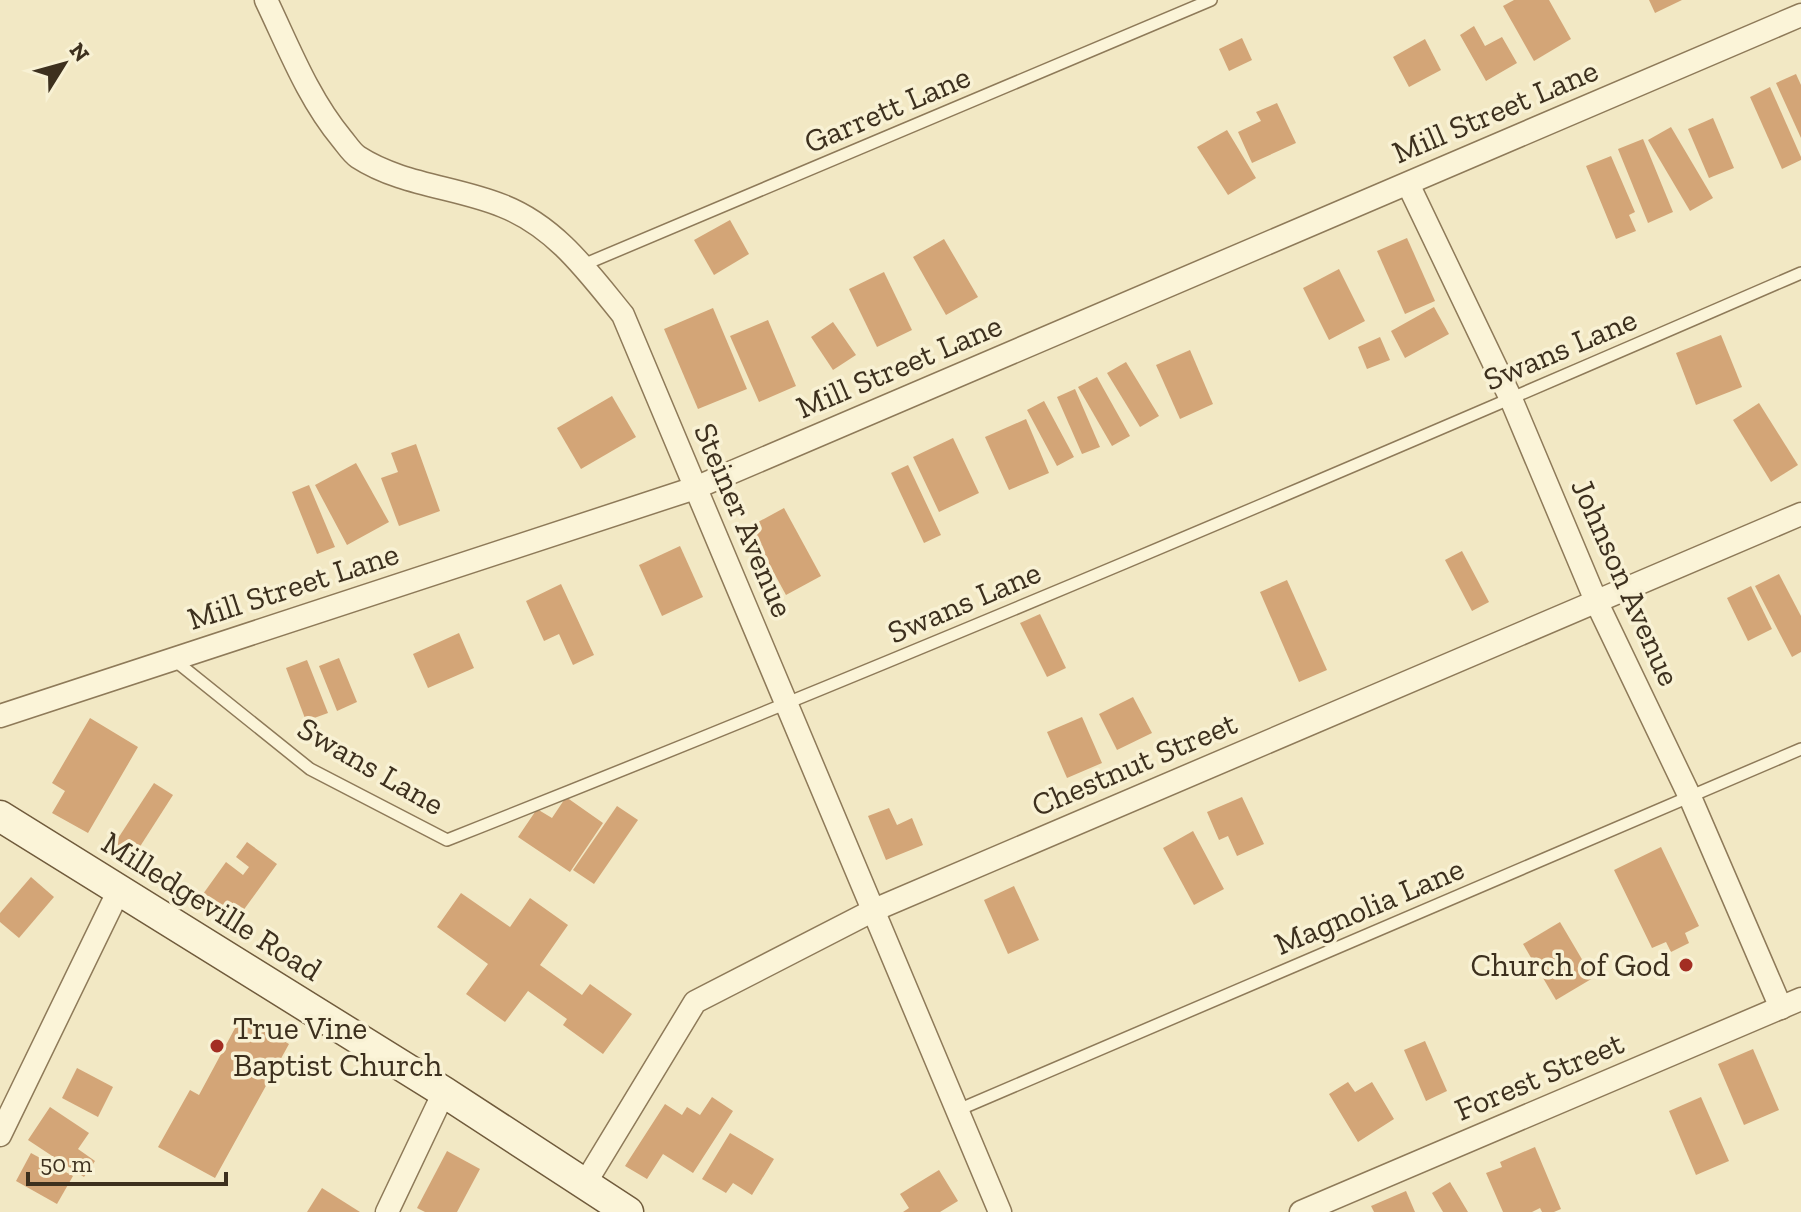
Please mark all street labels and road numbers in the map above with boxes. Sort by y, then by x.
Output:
street label: Mill Street Lane [1387,51,1603,171]
street label: Garrett Lane [798,57,976,161]
street label: Swans Lane [1478,300,1642,398]
street label: Mill Street Lane [791,306,1007,426]
street label: Steiner Avenue [686,417,802,623]
street label: Johnson Avenue [1563,472,1689,692]
street label: Mill Street Lane [183,534,403,638]
street label: Swans Lane [882,553,1046,651]
street label: Chestnut Street [1026,704,1242,824]
street label: Swans Lane [291,709,451,823]
street label: Milledgeville Road [95,823,329,989]
street label: Magnolia Lane [1269,849,1469,963]
street label: Forest Street [1449,1023,1629,1129]

